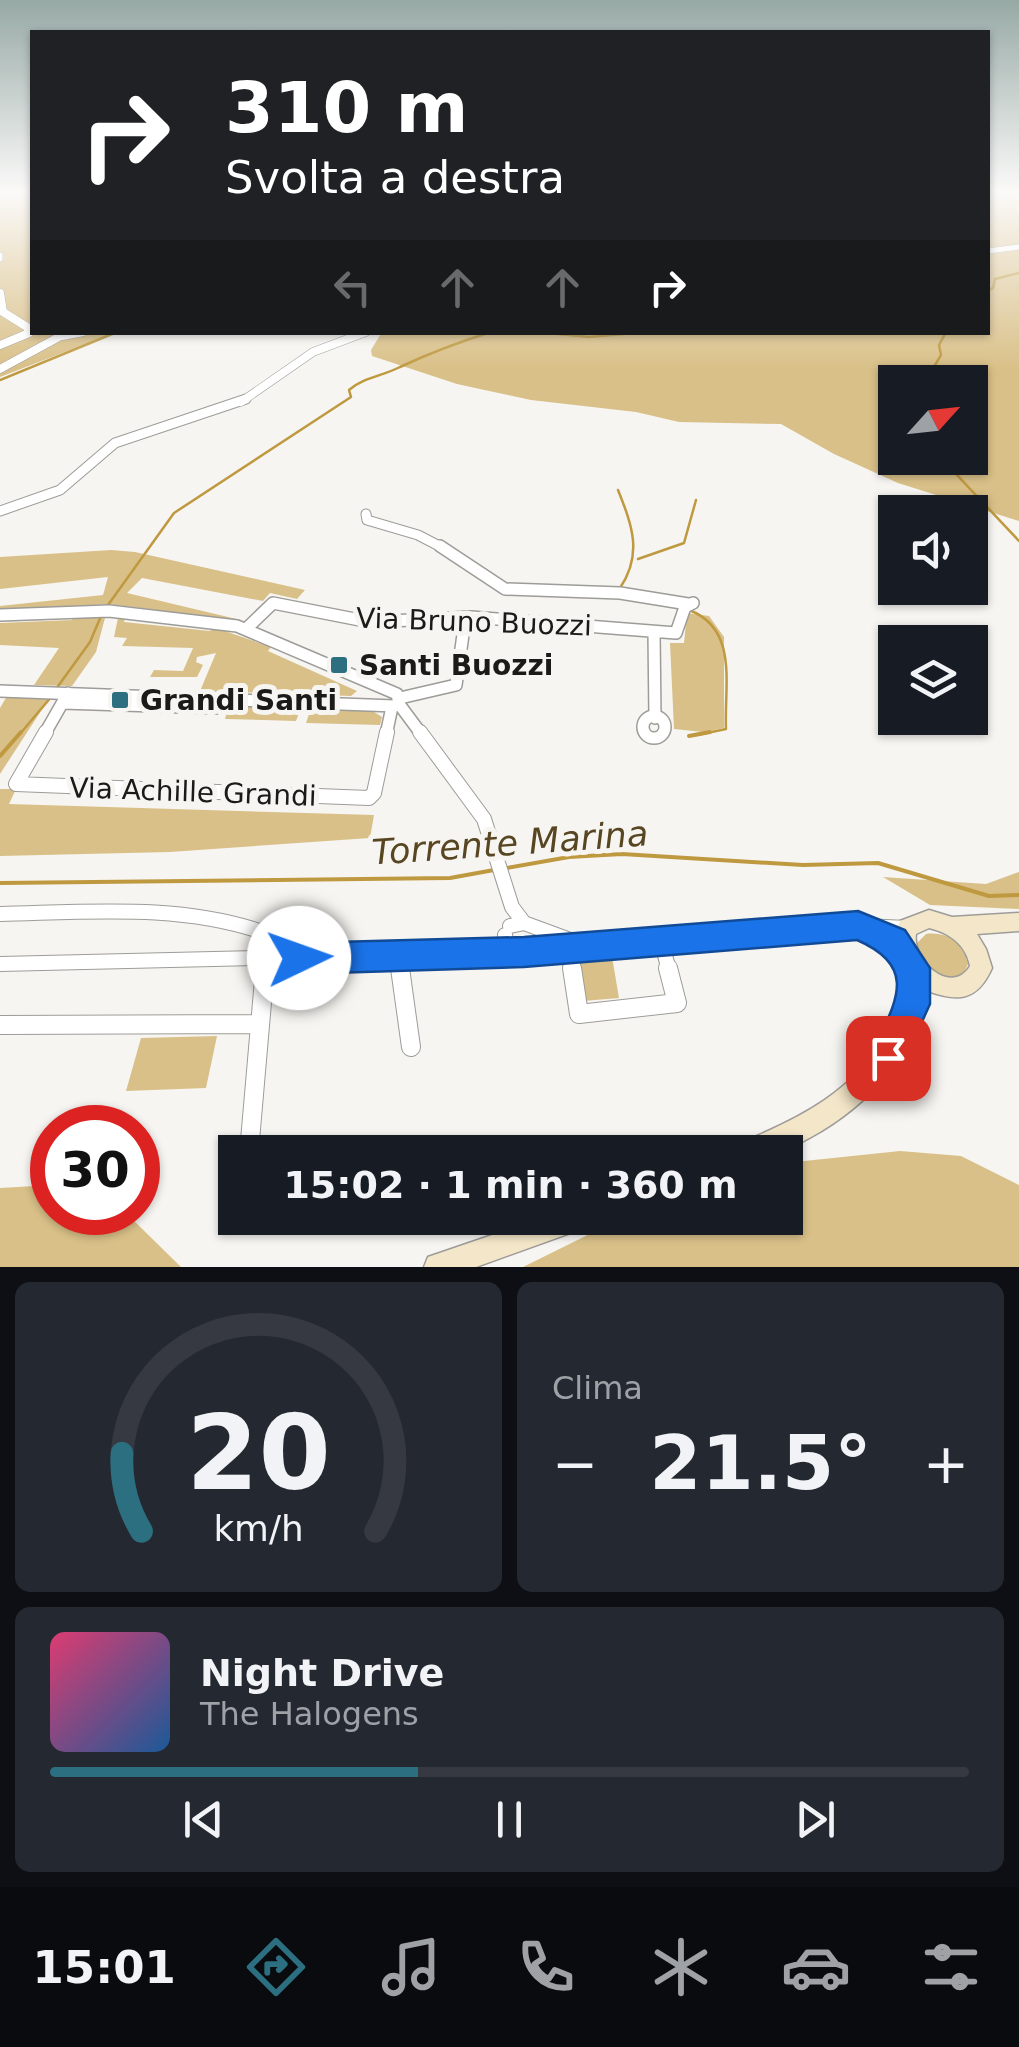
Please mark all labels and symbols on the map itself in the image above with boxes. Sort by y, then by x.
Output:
north arrow [878,365,988,475]
street label: Via Bruno Buozzi [356,601,592,643]
place label: Santi Buozzi [359,649,553,682]
marker: Santi Buozzi [328,654,350,676]
place label: Grandi Santi [140,684,337,717]
marker: Grandi Santi [109,689,131,711]
street label: Via Achille Grandi [69,771,317,813]
water label: Torrente Marina [371,813,649,873]
position arrow [247,906,351,1010]
pin [846,1016,931,1101]
speed limit sign: 30 [30,1105,160,1235]

